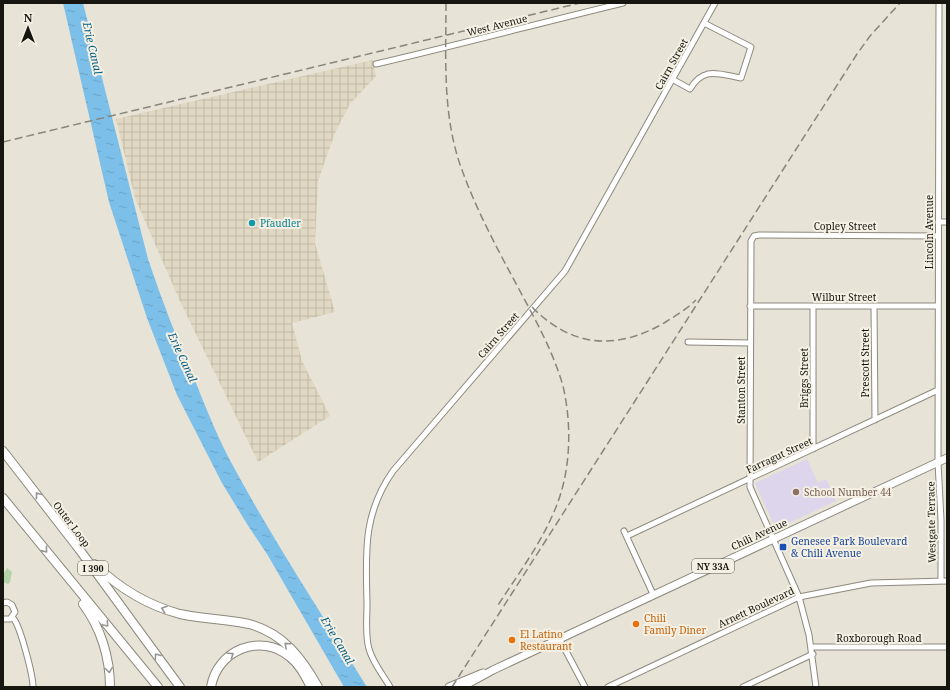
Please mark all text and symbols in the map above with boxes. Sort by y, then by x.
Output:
north arrow [8,8,48,48]
text: N [24,10,33,25]
street label: West Avenue [465,11,529,39]
water label: Erie Canal [79,19,106,76]
street label: Cairn Street [651,35,691,92]
street label: Lincoln Avenue [922,195,936,269]
place label: Pfaudler [260,216,301,230]
marker: Pfaudler [247,218,257,228]
street label: Copley Street [814,219,877,233]
street label: Wilbur Street [812,290,877,304]
street label: Cairn Street [474,309,522,361]
street label: Prescott Street [858,328,872,397]
water label: Erie Canal [165,329,201,385]
street label: Briggs Street [797,347,811,408]
street label: Stanton Street [734,356,748,424]
street label: Farragut Street [744,433,815,477]
street label: Westgate Terrace [923,481,939,563]
place label: School Number 44 [804,485,892,499]
marker: School Number 44 [791,487,801,497]
one-way arrow [35,493,42,500]
street label: Outer Loop [50,498,94,550]
street label: Chili Avenue [729,515,789,553]
place label: Genesee Park Boulevard & Chili Avenue [791,534,907,560]
marker: Genesee Park Boulevard & Chili Avenue [778,542,788,552]
one-way arrow [40,545,47,553]
road number: NY 33A [692,559,734,573]
road number: I 390 [78,561,108,575]
street label: Arnett Boulevard [716,583,796,631]
one-way arrow [161,605,168,614]
place label: Chili Family Diner [644,611,706,637]
water label: Erie Canal [317,612,358,667]
marker: Chili Family Diner [631,619,641,629]
one-way arrow [102,620,109,627]
place label: El Latino Restaurant [520,627,573,653]
street label: Roxborough Road [836,631,922,645]
marker: El Latino Restaurant [507,635,517,645]
one-way arrow [285,642,292,649]
one-way arrow [227,652,234,660]
one-way arrow [154,653,162,660]
one-way arrow [104,667,113,673]

